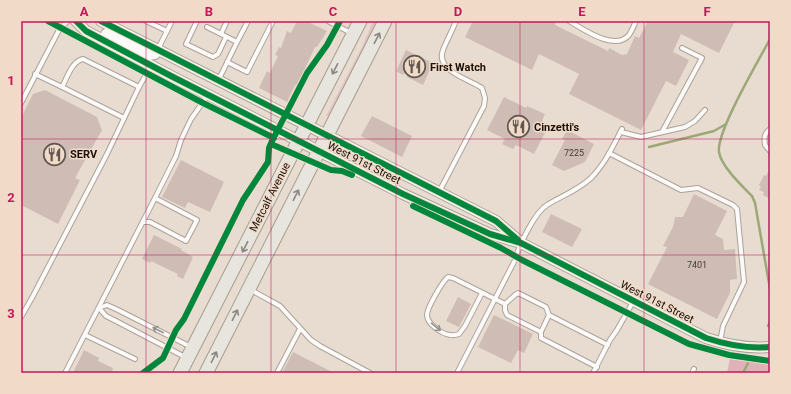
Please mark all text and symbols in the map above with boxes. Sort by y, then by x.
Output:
text: A [80,4,89,19]
text: B [205,4,213,19]
text: C [329,4,338,19]
text: D [454,4,462,19]
text: E [578,4,586,19]
text: F [703,4,711,19]
one-way arrow [373,32,381,44]
restaurant icon: First Watch [401,54,427,80]
place label: First Watch [430,61,486,74]
one-way arrow [331,63,338,75]
text: 1 [7,73,15,88]
restaurant icon: Cinzetti's [505,114,531,140]
place label: Cinzetti's [534,121,579,134]
street label: West 91st Street [325,139,403,187]
restaurant icon: SERV [42,141,68,167]
place label: SERV [70,148,98,161]
house number: 7225 [564,148,584,158]
street label: Metcalf Avenue [247,160,293,234]
one-way arrow [293,189,300,201]
text: 2 [7,190,15,205]
one-way arrow [241,240,248,252]
house number: 7401 [687,260,707,270]
street label: West 91st Street [618,278,696,326]
text: 3 [7,306,15,321]
one-way arrow [232,309,240,321]
one-way arrow [431,323,441,332]
one-way arrow [153,326,165,333]
one-way arrow [211,351,218,363]

